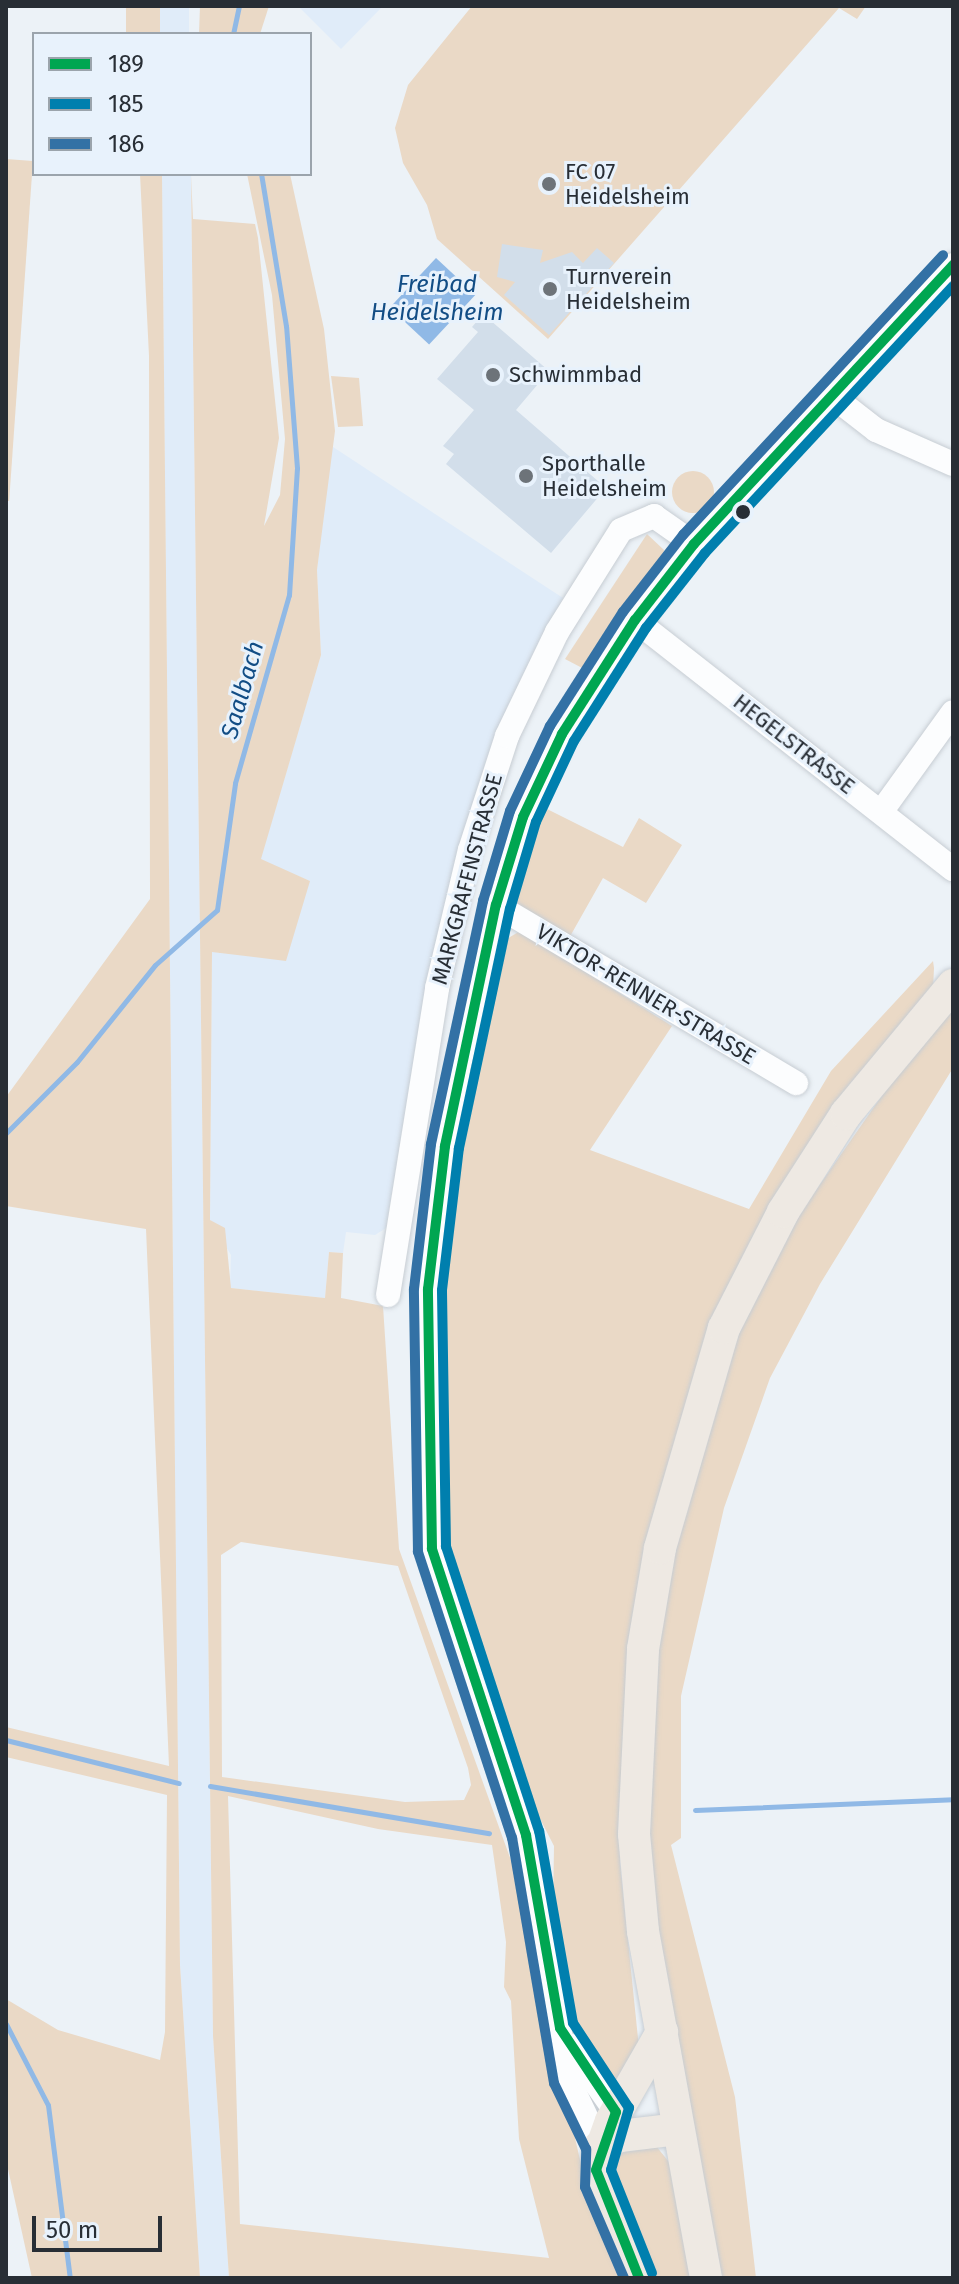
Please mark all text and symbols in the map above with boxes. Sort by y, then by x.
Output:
legend [32,32,312,176]
text: 189 [108,50,144,78]
text: 185 [108,90,144,118]
text: 186 [108,130,144,158]
place label: FC 07 Heidelsheim [565,158,690,210]
marker: FC 07 Heidelsheim [540,175,558,193]
place label: Turnverein Heidelsheim [566,263,691,314]
water label: Freibad Heidelsheim [370,271,504,327]
marker: Turnverein Heidelsheim [541,280,559,298]
place label: Schwimmbad [509,362,642,388]
marker: Schwimmbad [484,366,502,384]
place label: Sporthalle Heidelsheim [542,450,667,502]
marker: Sporthalle Heidelsheim [517,467,535,485]
unlabelled marker [735,504,751,520]
water label: Saalbach [215,638,271,742]
street label: HEGELSTRASSE [728,688,860,800]
street label: MARKGRAFENSTRASSE [426,771,508,987]
street label: VIKTOR-RENNER-STRASSE [532,918,760,1070]
scale bar [36,2200,166,2250]
text: 50 m [46,2216,98,2244]

